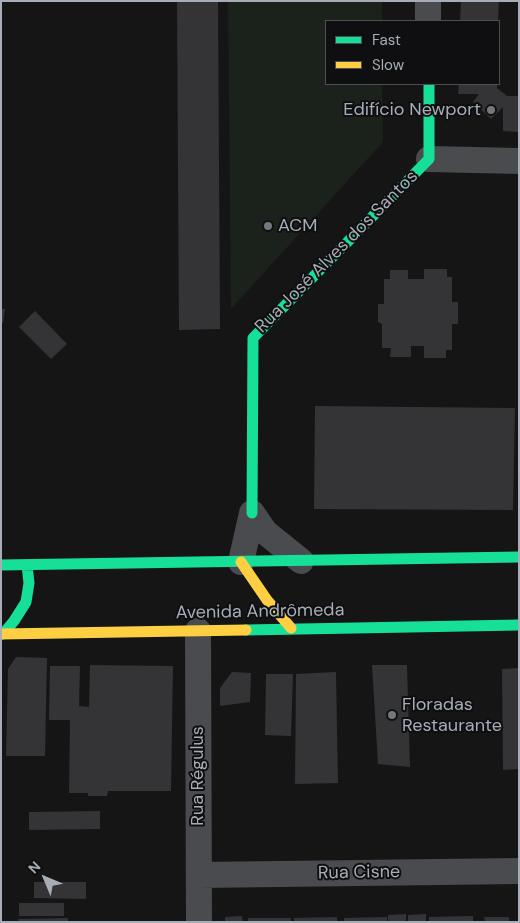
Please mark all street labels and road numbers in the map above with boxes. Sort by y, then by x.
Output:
street label: Rua José Alves dos Santos [251,166,423,338]
street label: Avenida Andrômeda [175,600,345,624]
street label: Rua Régulus [187,726,209,826]
street label: Rua Cisne [318,861,400,885]

